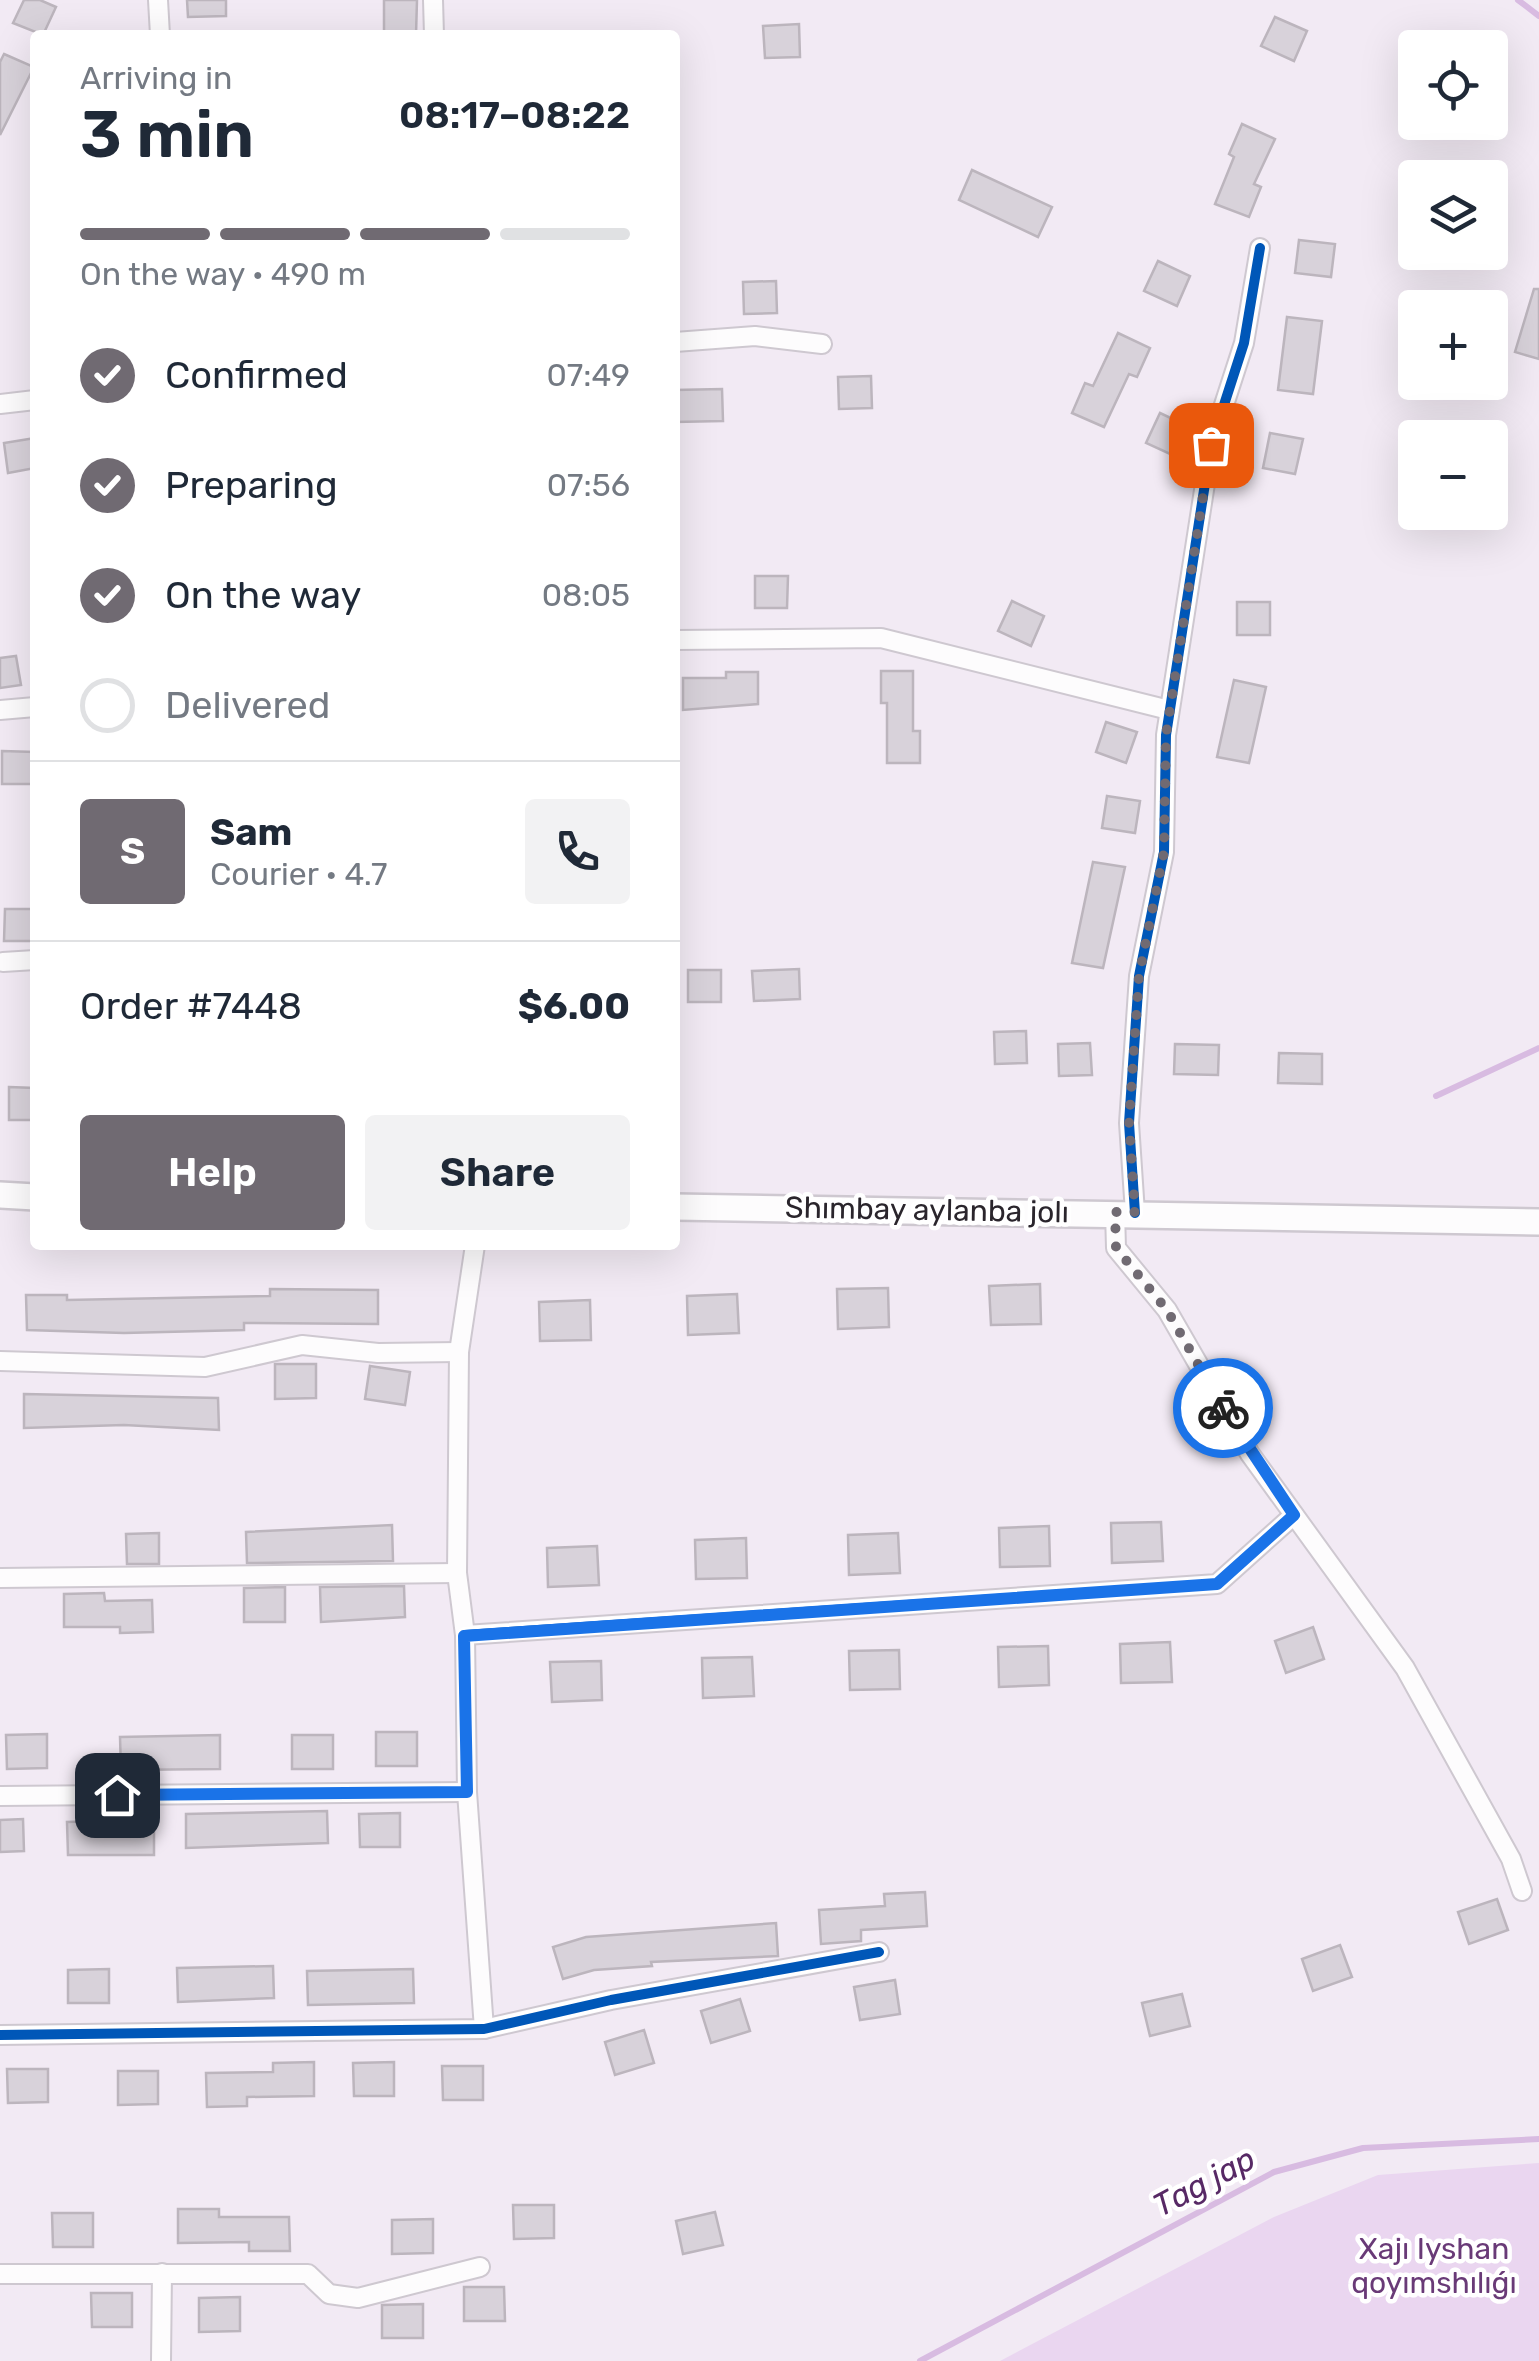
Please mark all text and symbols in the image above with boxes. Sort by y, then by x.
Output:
map controls [1398,30,1508,530]
button: locate [1398,30,1508,140]
text: Arriving in [80,59,232,97]
text: 08:17–08:22 [399,92,630,138]
text: 3 min [80,96,254,173]
button: layers [1398,160,1508,270]
text: On the way · 490 m [80,255,366,293]
button: + [1398,290,1508,400]
icon: check [80,348,135,403]
text: Confirmed [165,352,348,398]
text: 07:49 [546,356,630,394]
pin [1169,403,1254,488]
icon: bag [1184,418,1239,473]
button: − [1398,420,1508,530]
icon: check [80,458,135,513]
text: Preparing [165,462,338,508]
text: 07:56 [547,466,630,504]
icon: check [80,568,135,623]
text: On the way [165,572,361,618]
text: 08:05 [542,576,630,614]
text: Delivered [165,682,330,728]
button: phone [525,799,630,904]
text: Sam [210,809,292,855]
text: S [120,828,145,874]
text: Courier · 4.7 [210,855,387,893]
text: Order #7448 [80,983,302,1029]
text: $6.00 [518,983,630,1029]
button: Help [80,1115,345,1230]
button: Share [365,1115,630,1230]
street label: Shımbay aylanba jolı [785,1190,1069,1230]
courier [1173,1358,1273,1458]
icon: bike [1196,1381,1251,1436]
pin [75,1753,160,1838]
icon: home [90,1768,145,1823]
water label: Tag jap [1146,2139,1262,2225]
park label: Xajı Iyshan qoyımshılıǵı [1351,2231,1517,2301]

